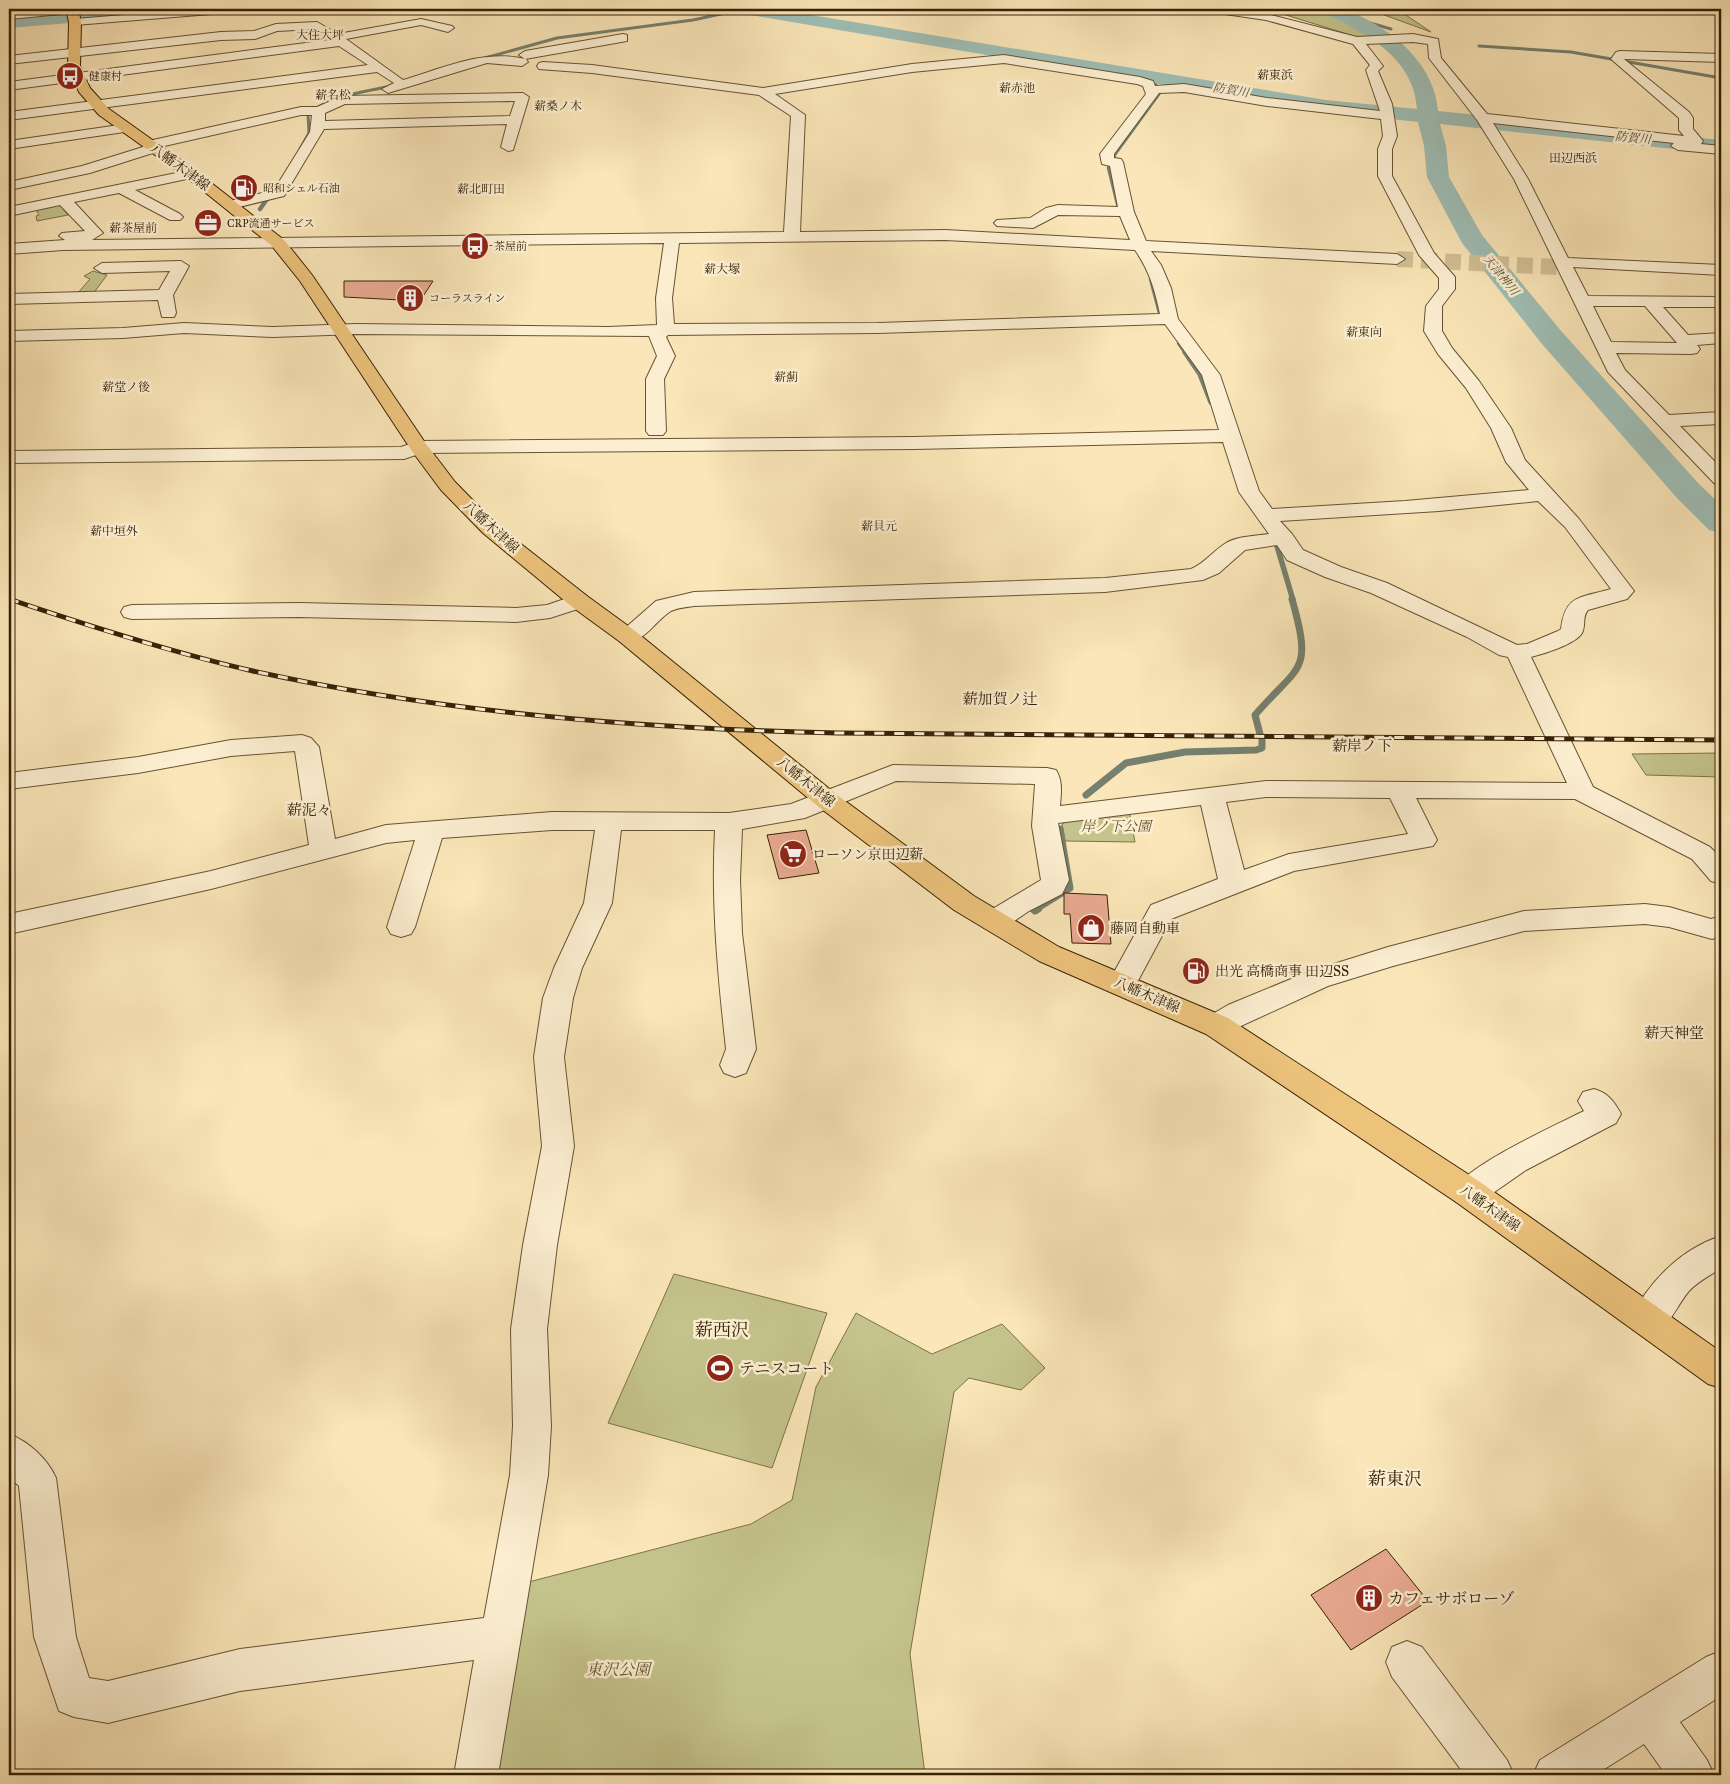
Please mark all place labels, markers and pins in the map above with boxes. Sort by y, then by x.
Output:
bus stop icon: 健康村 [55,61,85,91]
place label: 健康村 [89,70,122,83]
fuel station icon: 昭和シェル石油 [229,173,259,203]
place label: 昭和シェル石油 [263,182,340,195]
office icon: CRP流通サービス [193,208,223,238]
place label: CRP流通サービス [227,217,315,230]
bus stop icon: 茶屋前 [460,231,490,261]
place label: 茶屋前 [494,240,527,253]
building icon: コーラスライン [395,283,425,313]
place label: コーラスライン [429,292,505,305]
supermarket icon: ローソン京田辺薪 [778,839,808,869]
place label: ローソン京田辺薪 [812,846,923,863]
shop icon: 藤岡自動車 [1076,913,1106,943]
place label: 藤岡自動車 [1110,920,1180,937]
fuel station icon: 出光 高橋商事 田辺SS [1181,956,1211,986]
place label: 出光 高橋商事 田辺SS [1215,963,1349,980]
sports icon: テニスコート [705,1353,735,1383]
place label: テニスコート [739,1359,834,1378]
building icon: カフェサボローゾ [1354,1583,1384,1613]
place label: カフェサボローゾ [1388,1589,1515,1608]

